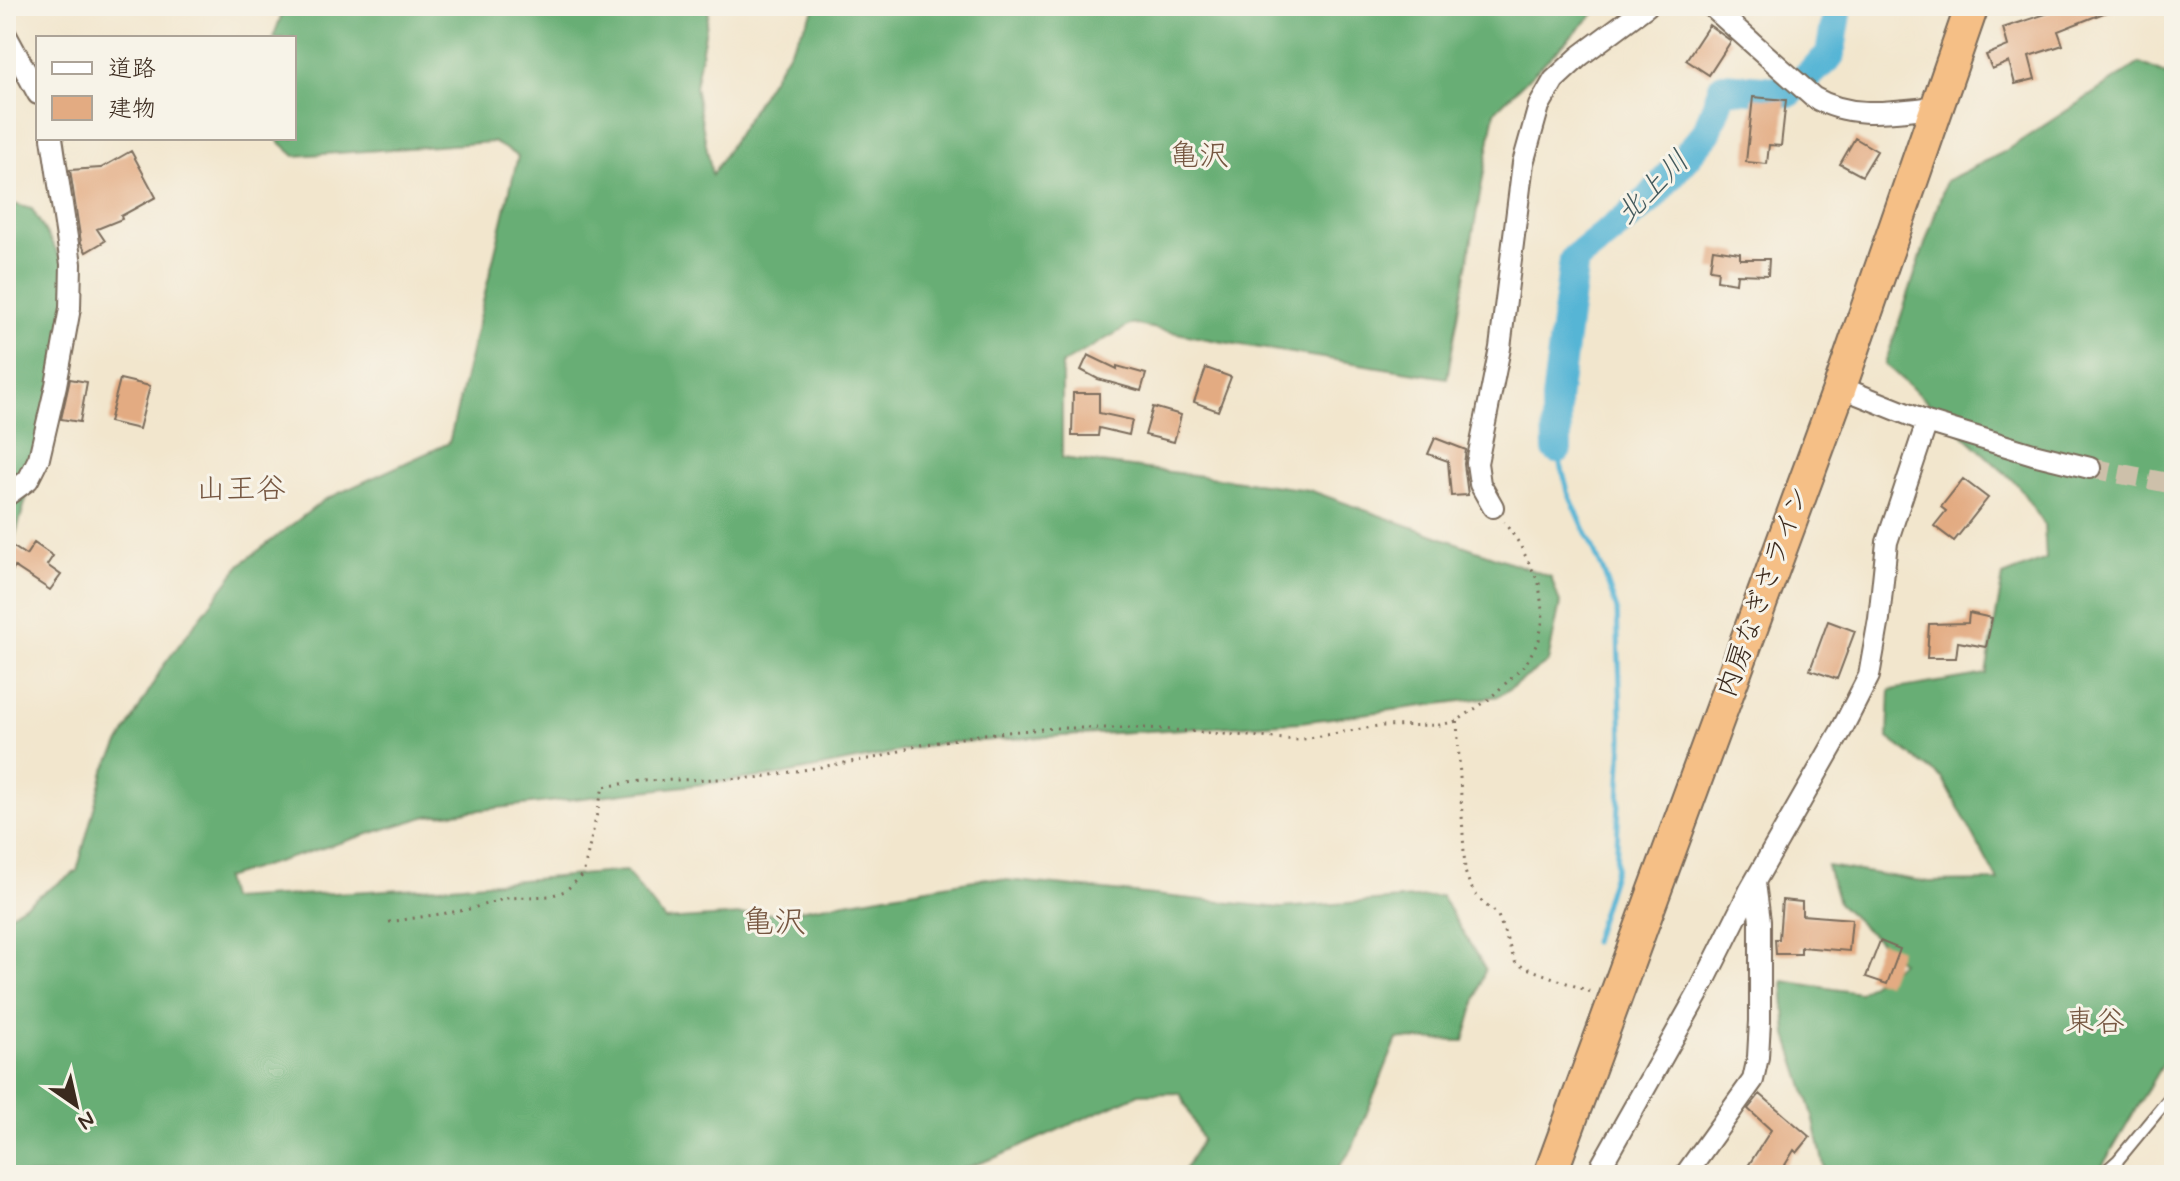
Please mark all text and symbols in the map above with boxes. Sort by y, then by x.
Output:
legend [36,36,296,140]
text: 道路 [108,54,156,85]
text: 建物 [108,94,156,125]
district label: 亀沢 [1169,137,1229,176]
water label: 北上川 [1607,142,1699,234]
district label: 山王谷 [196,470,286,509]
street label: 内房なぎさライン [1708,481,1820,703]
district label: 亀沢 [742,902,806,944]
district label: 東谷 [2065,1003,2125,1042]
north arrow [36,1065,116,1145]
text: N [72,1104,100,1136]

